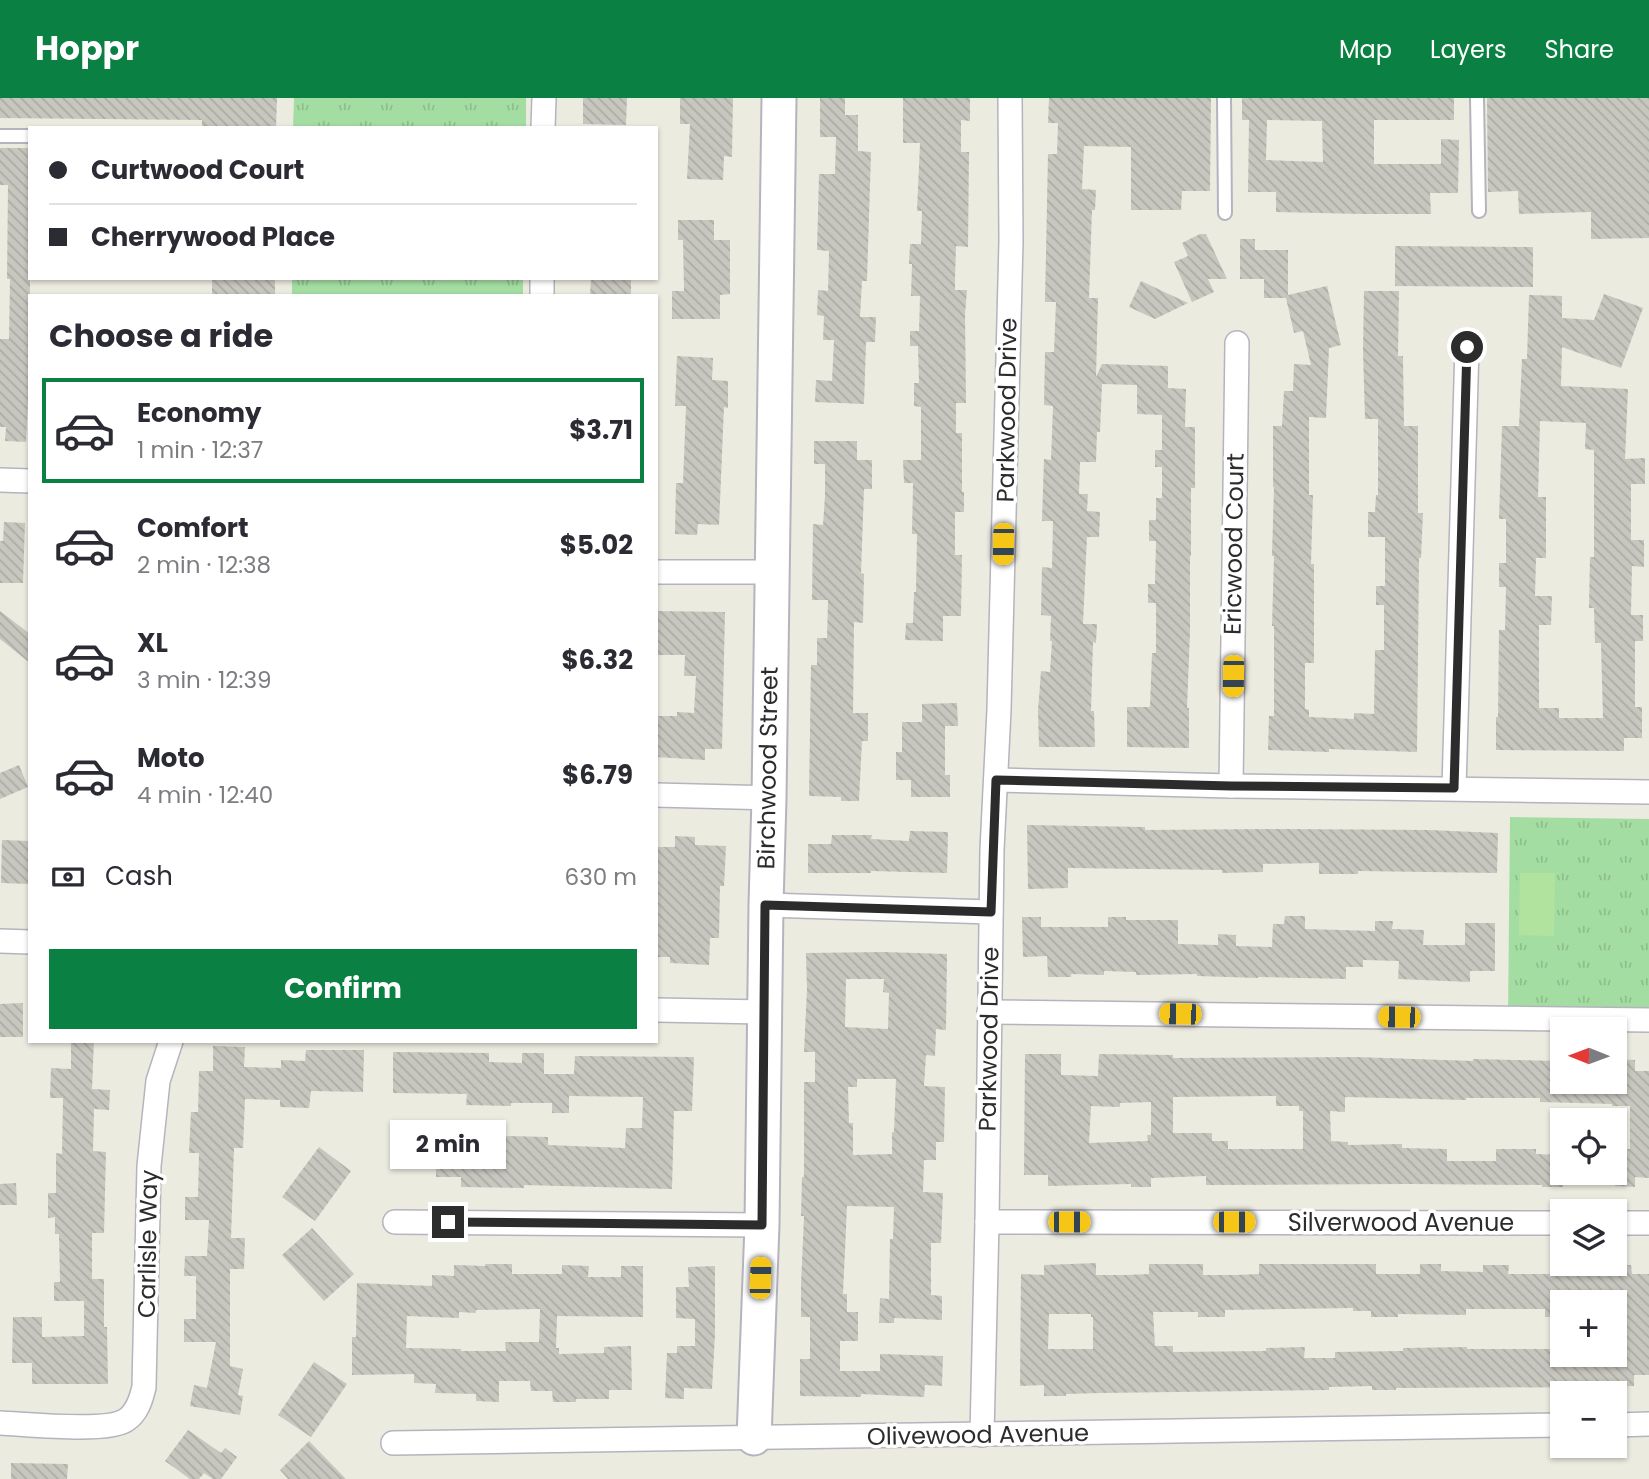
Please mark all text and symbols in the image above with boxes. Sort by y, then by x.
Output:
text: Hoppr [35,25,139,72]
text: Map [1339,33,1392,66]
text: Layers [1430,33,1506,66]
text: Share [1544,33,1614,66]
text: Curtwood Court [91,152,304,188]
text: Cherrywood Place [91,219,335,255]
text: Choose a ride [49,313,273,358]
street label: Parkwood Drive [988,317,1025,503]
route start [1451,331,1483,363]
text: Economy [137,395,261,431]
icon: car [53,399,116,462]
text: $3.71 [569,412,633,448]
text: 1 min · 12:37 [137,434,263,466]
street label: Ericwood Court [1215,453,1252,635]
text: Comfort [137,510,249,546]
icon: car [53,514,116,577]
car [993,523,1014,565]
text: $5.02 [560,527,633,563]
text: 2 min · 12:38 [137,549,271,581]
text: XL [137,625,168,661]
icon: car [53,629,116,692]
text: $6.32 [561,642,633,678]
car [1223,655,1244,697]
text: 3 min · 12:39 [137,664,271,696]
street label: Birchwood Street [749,666,786,870]
text: Moto [137,740,205,776]
icon: car [53,744,116,807]
text: $6.79 [562,757,633,793]
text: 4 min · 12:40 [137,779,273,811]
icon: cash [49,858,87,896]
text: Cash [105,858,173,894]
text: 630 m [565,861,637,893]
street label: Parkwood Drive [970,946,1007,1132]
button: Confirm [49,949,637,1029]
car [1159,1003,1202,1025]
car [1378,1006,1421,1028]
north arrow [1550,1017,1628,1094]
map controls [1550,1017,1627,1458]
button: locate [1550,1108,1627,1185]
callout: 2 min [390,1121,506,1170]
text: 2 min [416,1128,480,1160]
street label: Carlisle Way [130,1169,165,1318]
button: layers [1550,1199,1627,1276]
route end [432,1206,464,1238]
street label: Silverwood Avenue [1288,1206,1514,1239]
car [1049,1212,1091,1233]
car [1214,1212,1256,1233]
car [749,1257,772,1299]
button: + [1550,1290,1627,1367]
button: − [1550,1381,1627,1458]
street label: Olivewood Avenue [867,1416,1089,1453]

